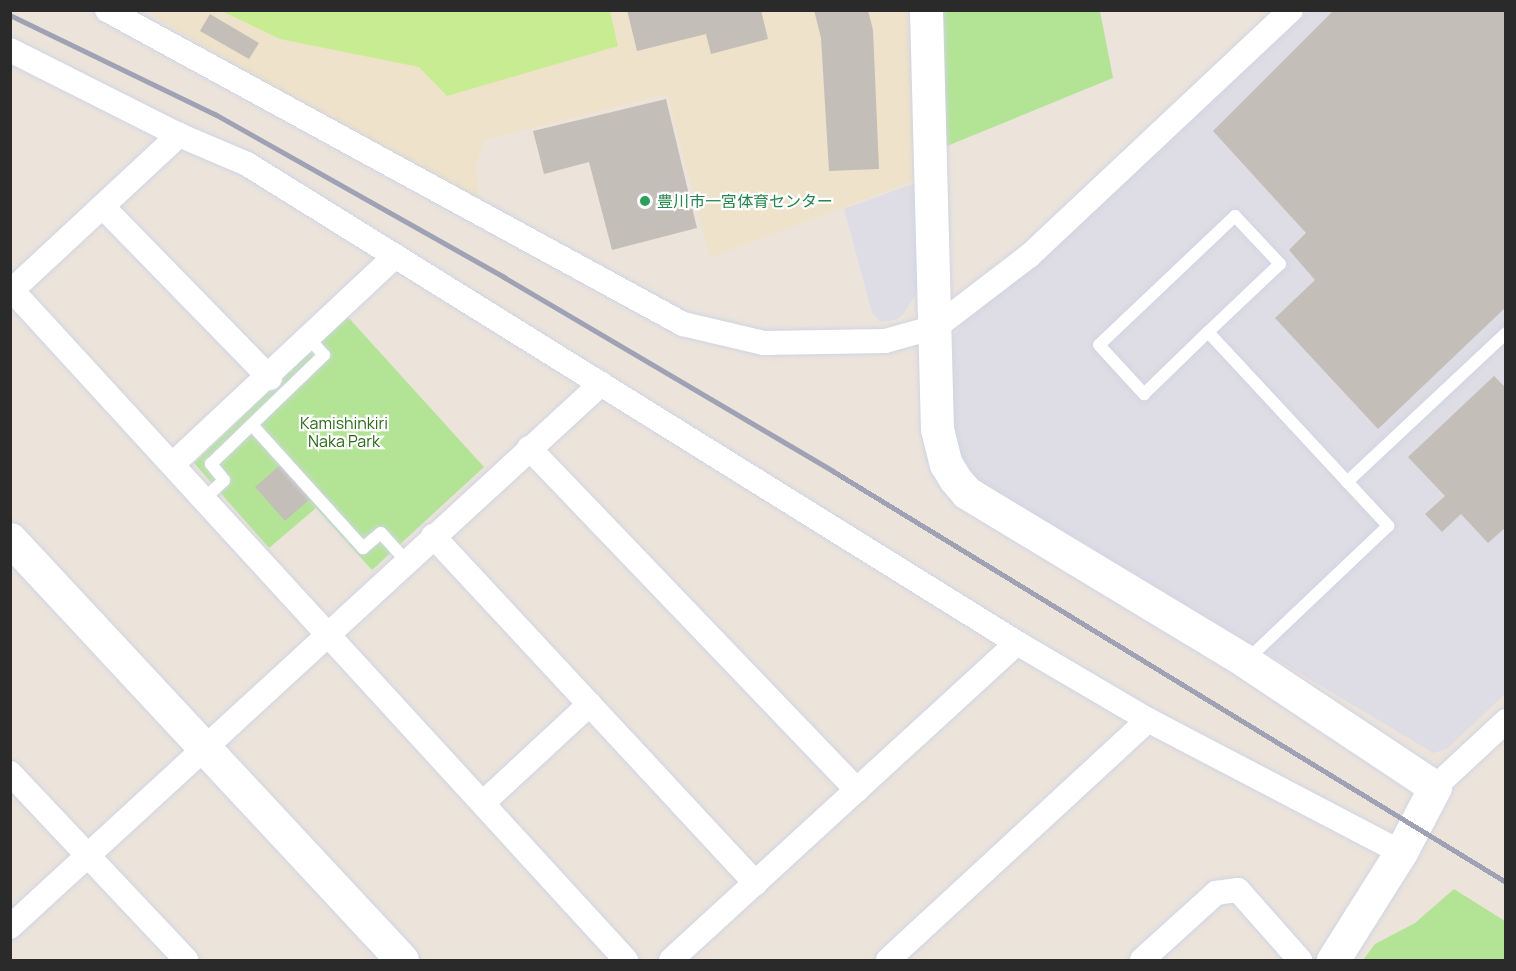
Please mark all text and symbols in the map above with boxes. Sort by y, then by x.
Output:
place label: 豊川市一宮体育センター [657,191,833,211]
marker: 豊川市一宮体育センター [638,194,652,208]
park label: Kamishinkiri Naka Park [300,413,388,451]

